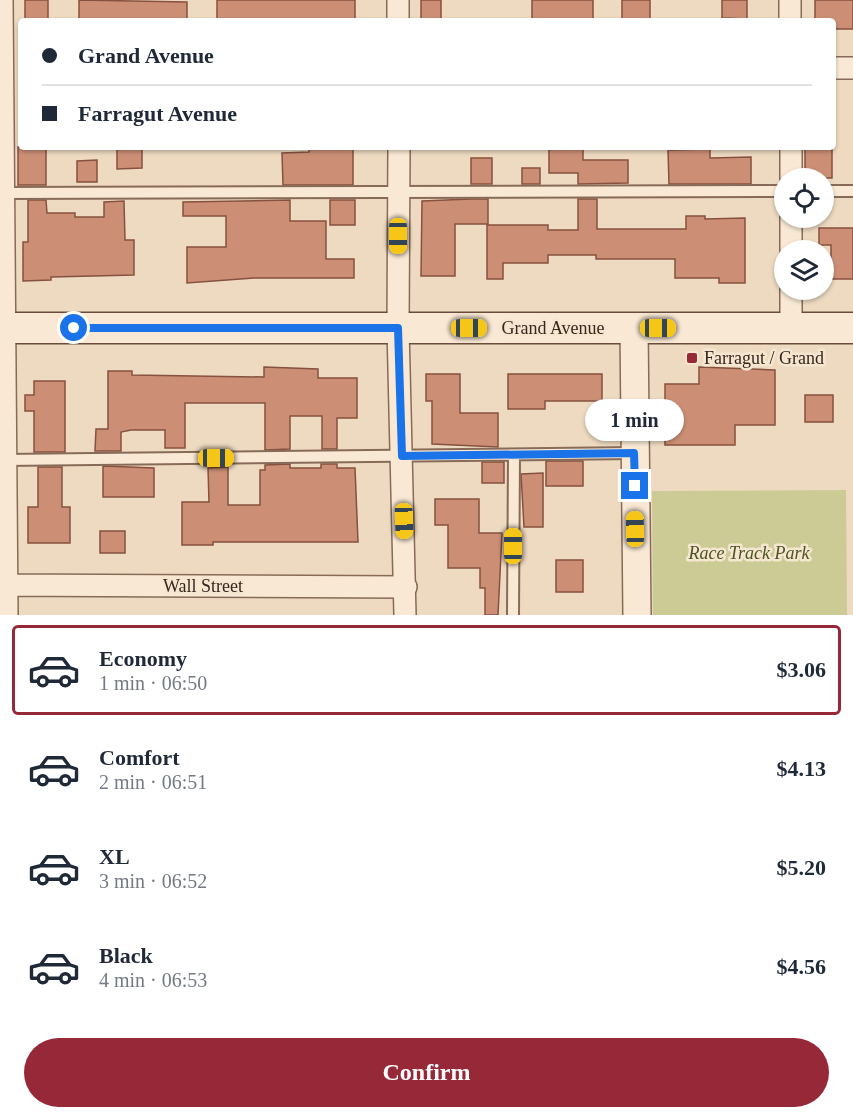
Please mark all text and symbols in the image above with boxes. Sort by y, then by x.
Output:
text: Grand Avenue [78,43,214,68]
text: Farragut Avenue [78,101,237,126]
map controls [774,168,834,300]
button: locate [774,168,834,228]
car [389,218,407,254]
button: layers [774,240,834,300]
route start [60,314,87,341]
street label: Grand Avenue [501,318,605,338]
car [451,319,487,337]
car [640,319,676,337]
place label: Farragut / Grand [704,348,824,368]
marker: Farragut / Grand [685,351,699,365]
callout: 1 min [586,399,684,441]
text: 1 min [610,409,659,431]
car [198,449,234,467]
route end [621,472,648,499]
car [394,503,414,539]
car [626,511,644,547]
car [504,528,522,564]
park label: Race Track Park [688,543,810,563]
street label: Wall Street [163,576,243,596]
icon: car [27,643,81,697]
text: Economy [99,646,187,671]
text: $3.06 [777,657,826,682]
text: 1 min · 06:50 [99,672,207,694]
icon: car [27,742,81,796]
text: Comfort [99,745,180,770]
text: $4.13 [777,756,826,781]
text: 2 min · 06:51 [99,771,207,793]
icon: car [27,841,81,895]
text: XL [99,844,130,869]
text: $5.20 [777,855,826,880]
text: 3 min · 06:52 [99,870,207,892]
icon: car [27,940,81,994]
text: Black [99,943,153,968]
text: $4.56 [777,954,826,979]
text: 4 min · 06:53 [99,969,207,991]
button: Confirm [24,1038,829,1107]

